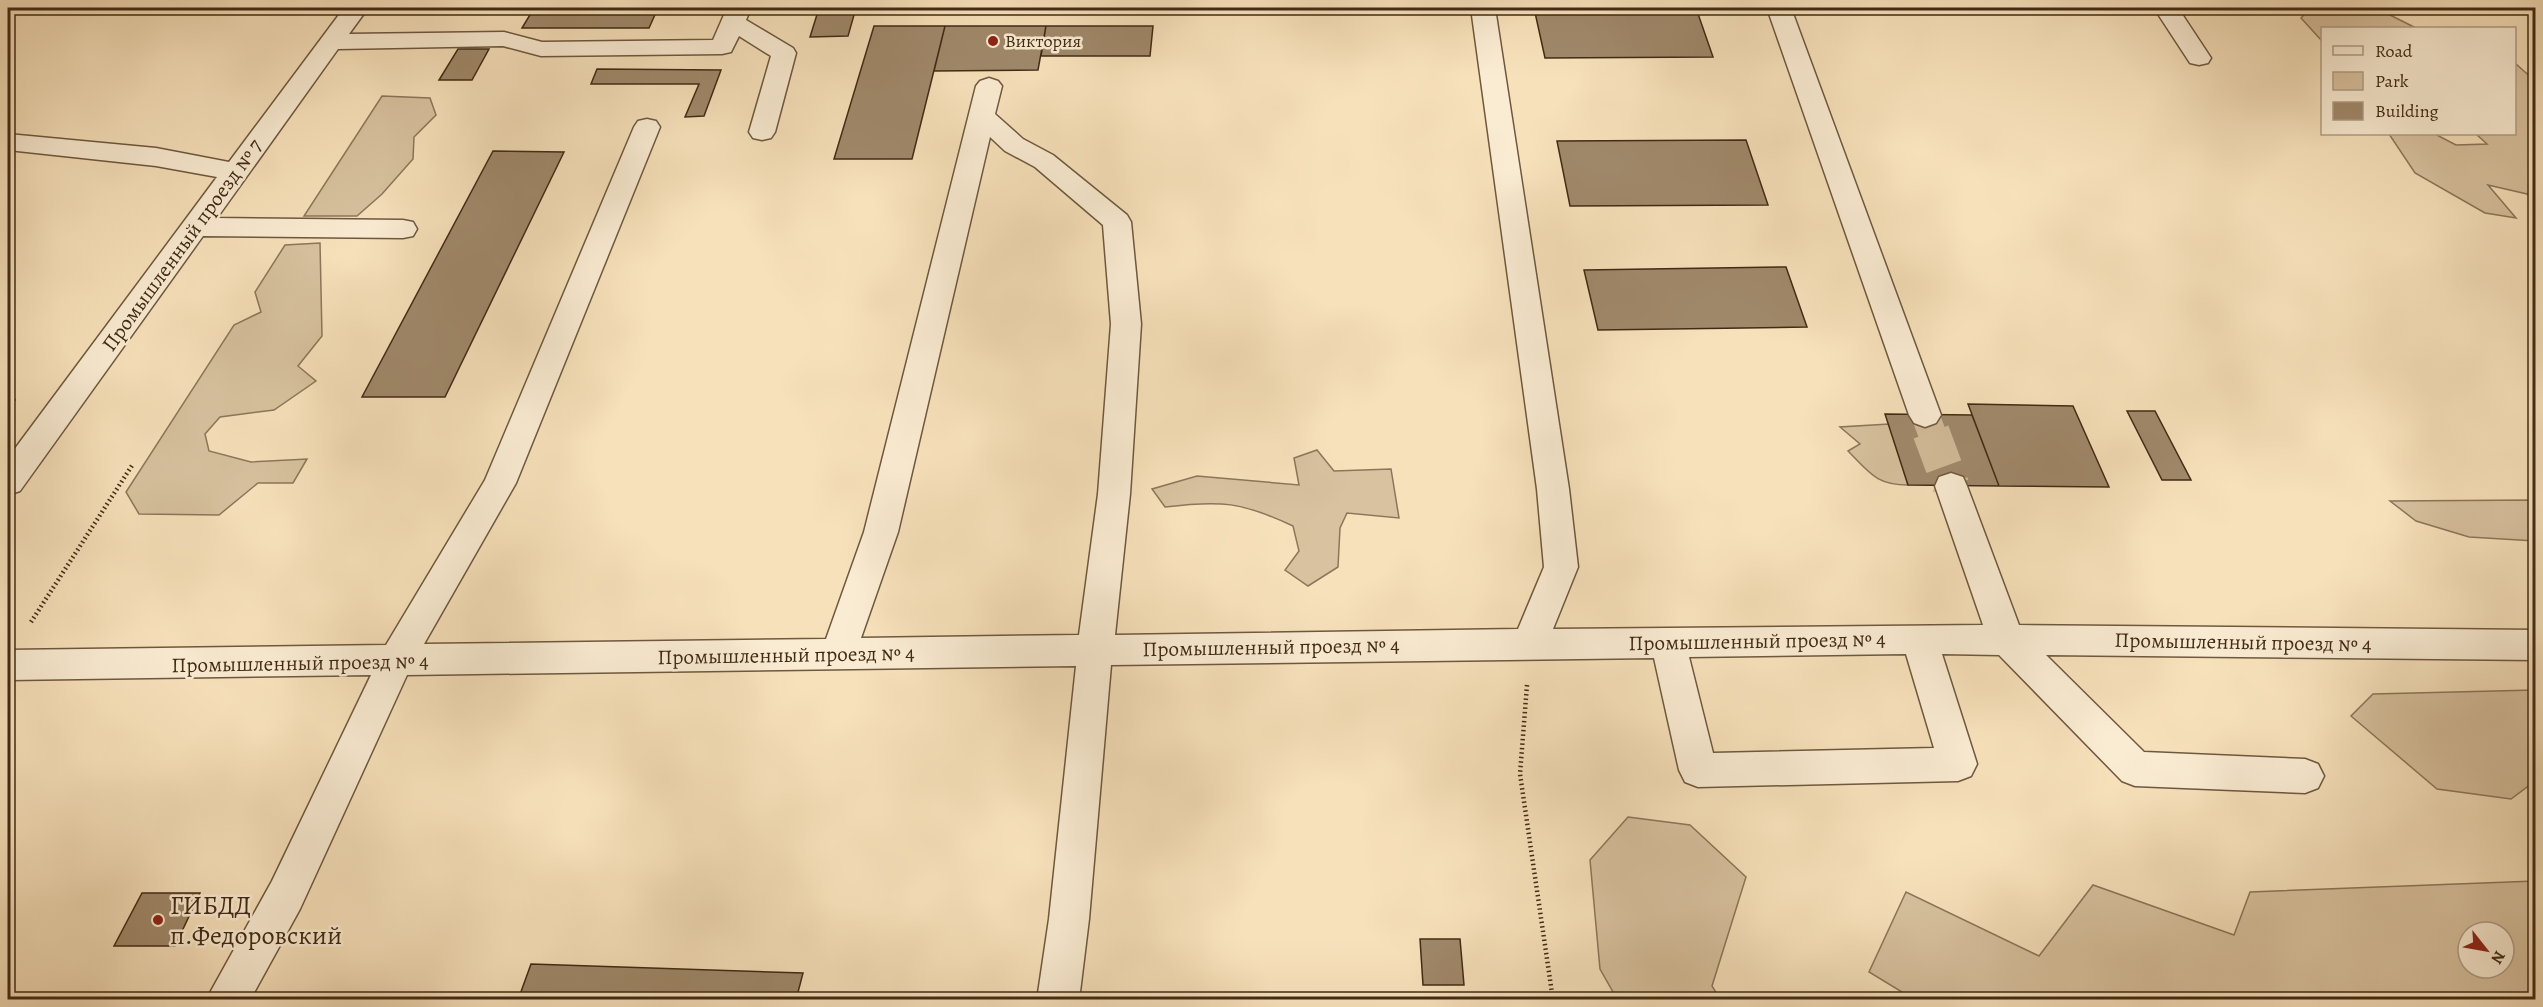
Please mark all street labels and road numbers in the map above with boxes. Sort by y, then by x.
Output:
street label: Промышленный проезд № 7 [95,133,269,357]
street label: Промышленный проезд № 4 [1628,625,1886,657]
street label: Промышленный проезд № 4 [2114,626,2372,658]
street label: Промышленный проезд № 4 [1142,631,1400,663]
street label: Промышленный проезд № 4 [657,639,915,671]
street label: Промышленный проезд № 4 [171,647,429,679]

